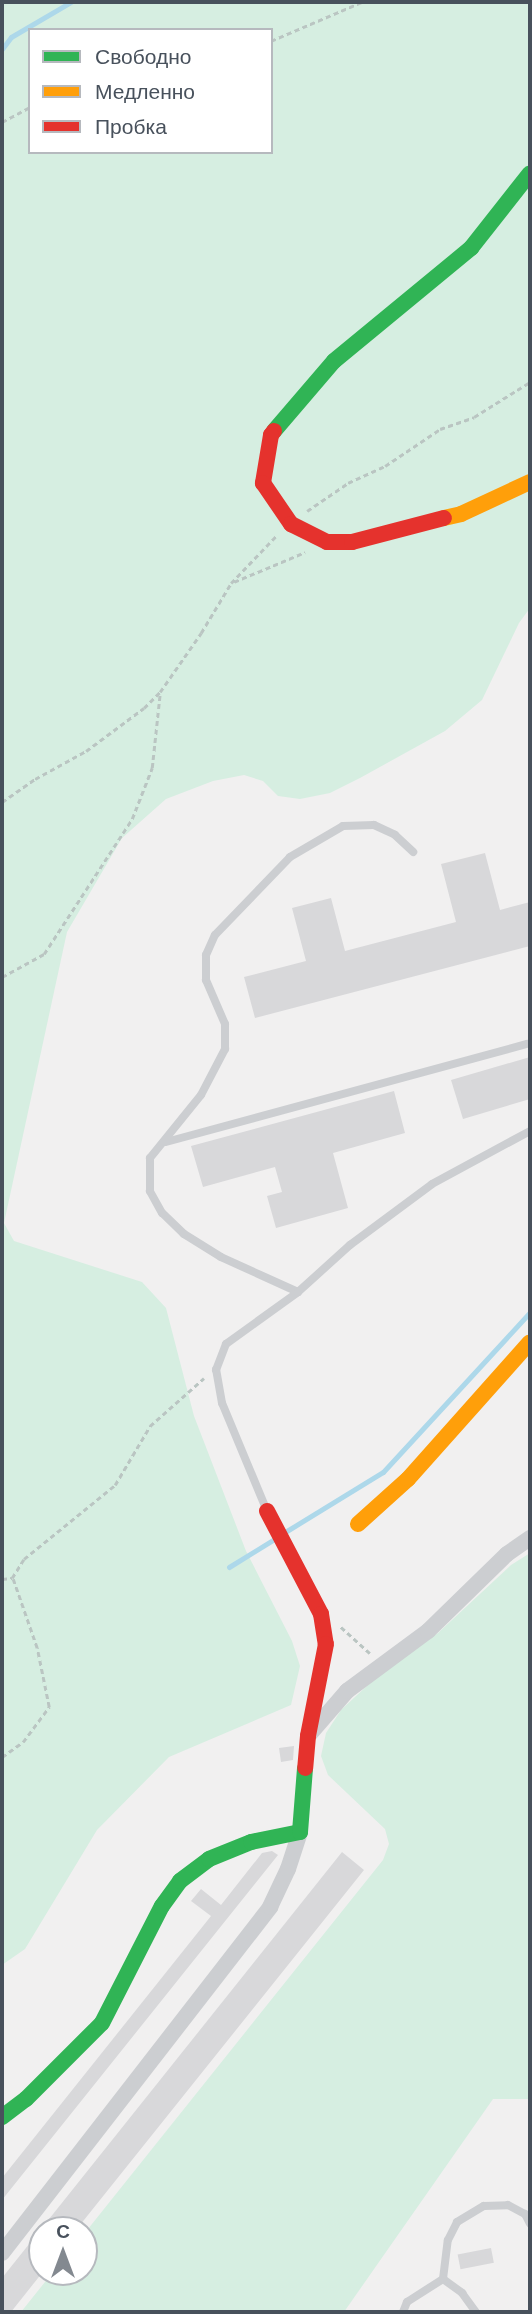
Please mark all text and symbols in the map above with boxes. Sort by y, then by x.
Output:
legend [28,28,273,154]
text: Свободно [95,45,192,68]
text: Медленно [95,80,195,103]
text: Пробка [95,115,167,138]
north arrow [28,2216,98,2286]
text: С [56,2221,70,2242]

